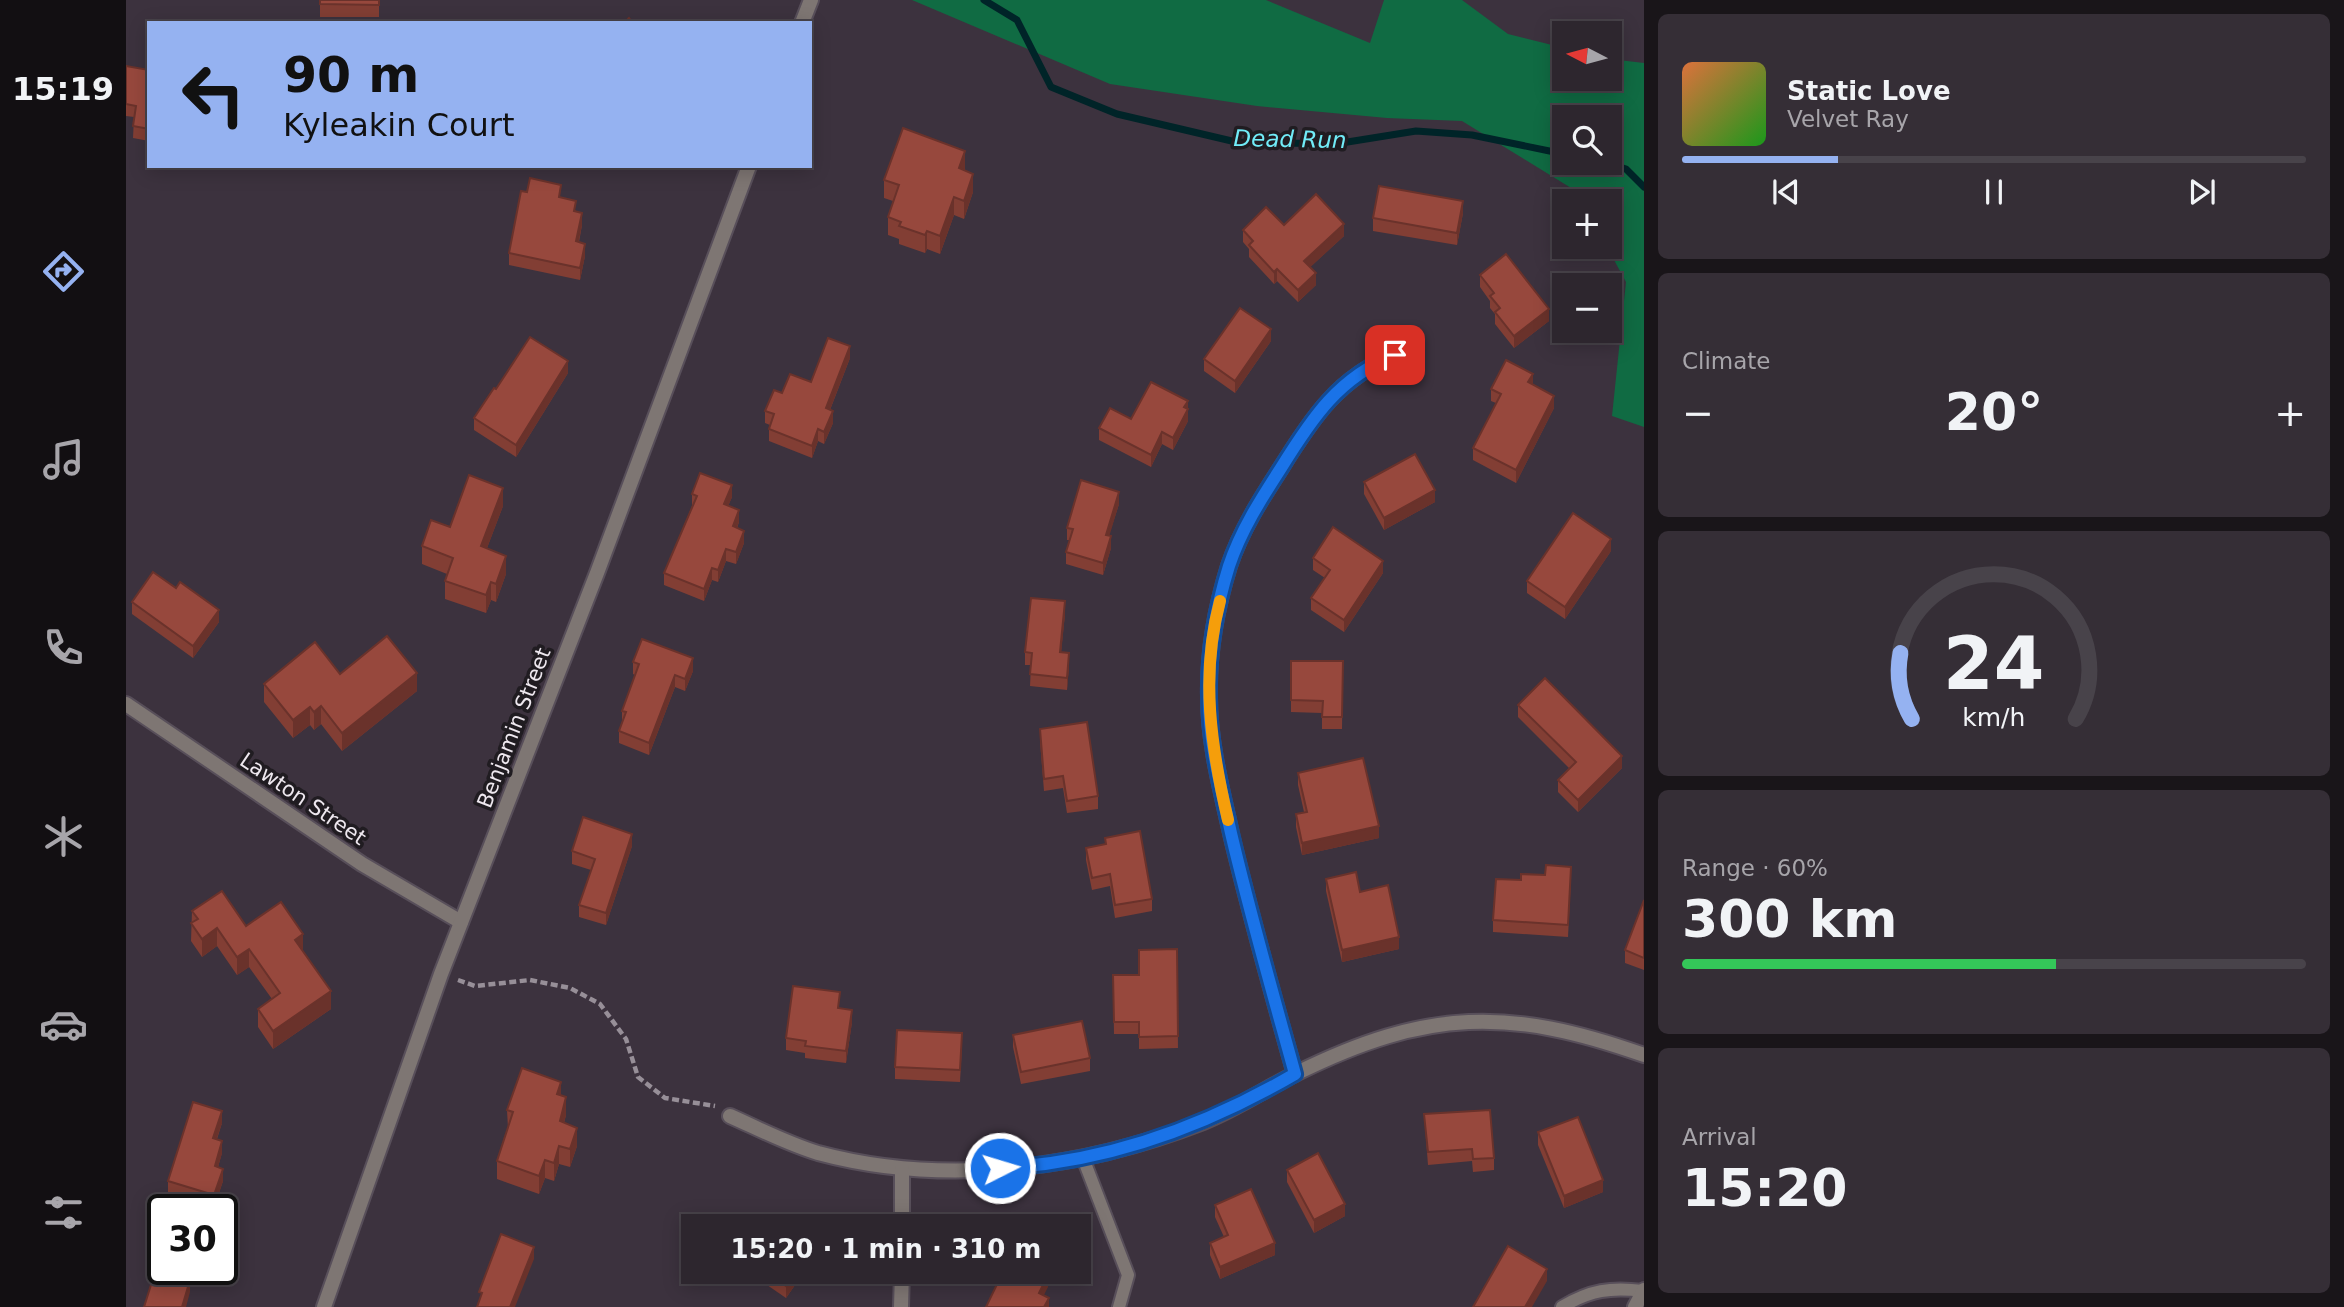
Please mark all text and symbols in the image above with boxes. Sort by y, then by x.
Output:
north arrow [1552,21,1622,91]
map controls [1552,21,1622,343]
text: 90 m [283,47,419,104]
icon: left [168,49,259,140]
text: 15:19 [12,70,114,108]
text: Static Love [1787,76,1951,106]
button: search [1552,105,1622,175]
text: Kyleakin Court [283,106,515,144]
text: Velvet Ray [1787,106,1909,132]
water label: Dead Run [1233,125,1347,153]
icon: previous [1767,173,1805,211]
icon: pause [1975,173,2013,211]
icon: next [2183,173,2221,211]
button: + [1552,189,1622,259]
icon: directions [39,247,88,296]
button: − [1552,273,1622,343]
pin [1365,325,1425,385]
icon: arrive [1376,336,1414,374]
text: Climate [1682,348,1771,374]
text: 20° [1945,382,2043,442]
text: − [1682,391,1714,435]
text: + [2274,391,2306,435]
icon: music [39,435,88,484]
text: 24 [1943,622,2045,707]
icon: phone [39,623,88,672]
street label: Benjamin Street [472,645,556,811]
text: km/h [1962,703,2026,732]
street label: Lawton Street [236,748,370,850]
icon: climate [39,812,88,861]
text: Range · 60% [1682,855,1828,881]
text: 300 km [1682,889,1897,949]
icon: car [39,1000,88,1049]
text: Arrival [1682,1124,1757,1150]
position arrow [963,1131,1037,1205]
text: 15:20 [1682,1158,1848,1218]
icon: filters [39,1188,88,1237]
speed limit sign: 30 [147,1194,238,1285]
text: 15:20 · 1 min · 310 m [731,1234,1041,1264]

